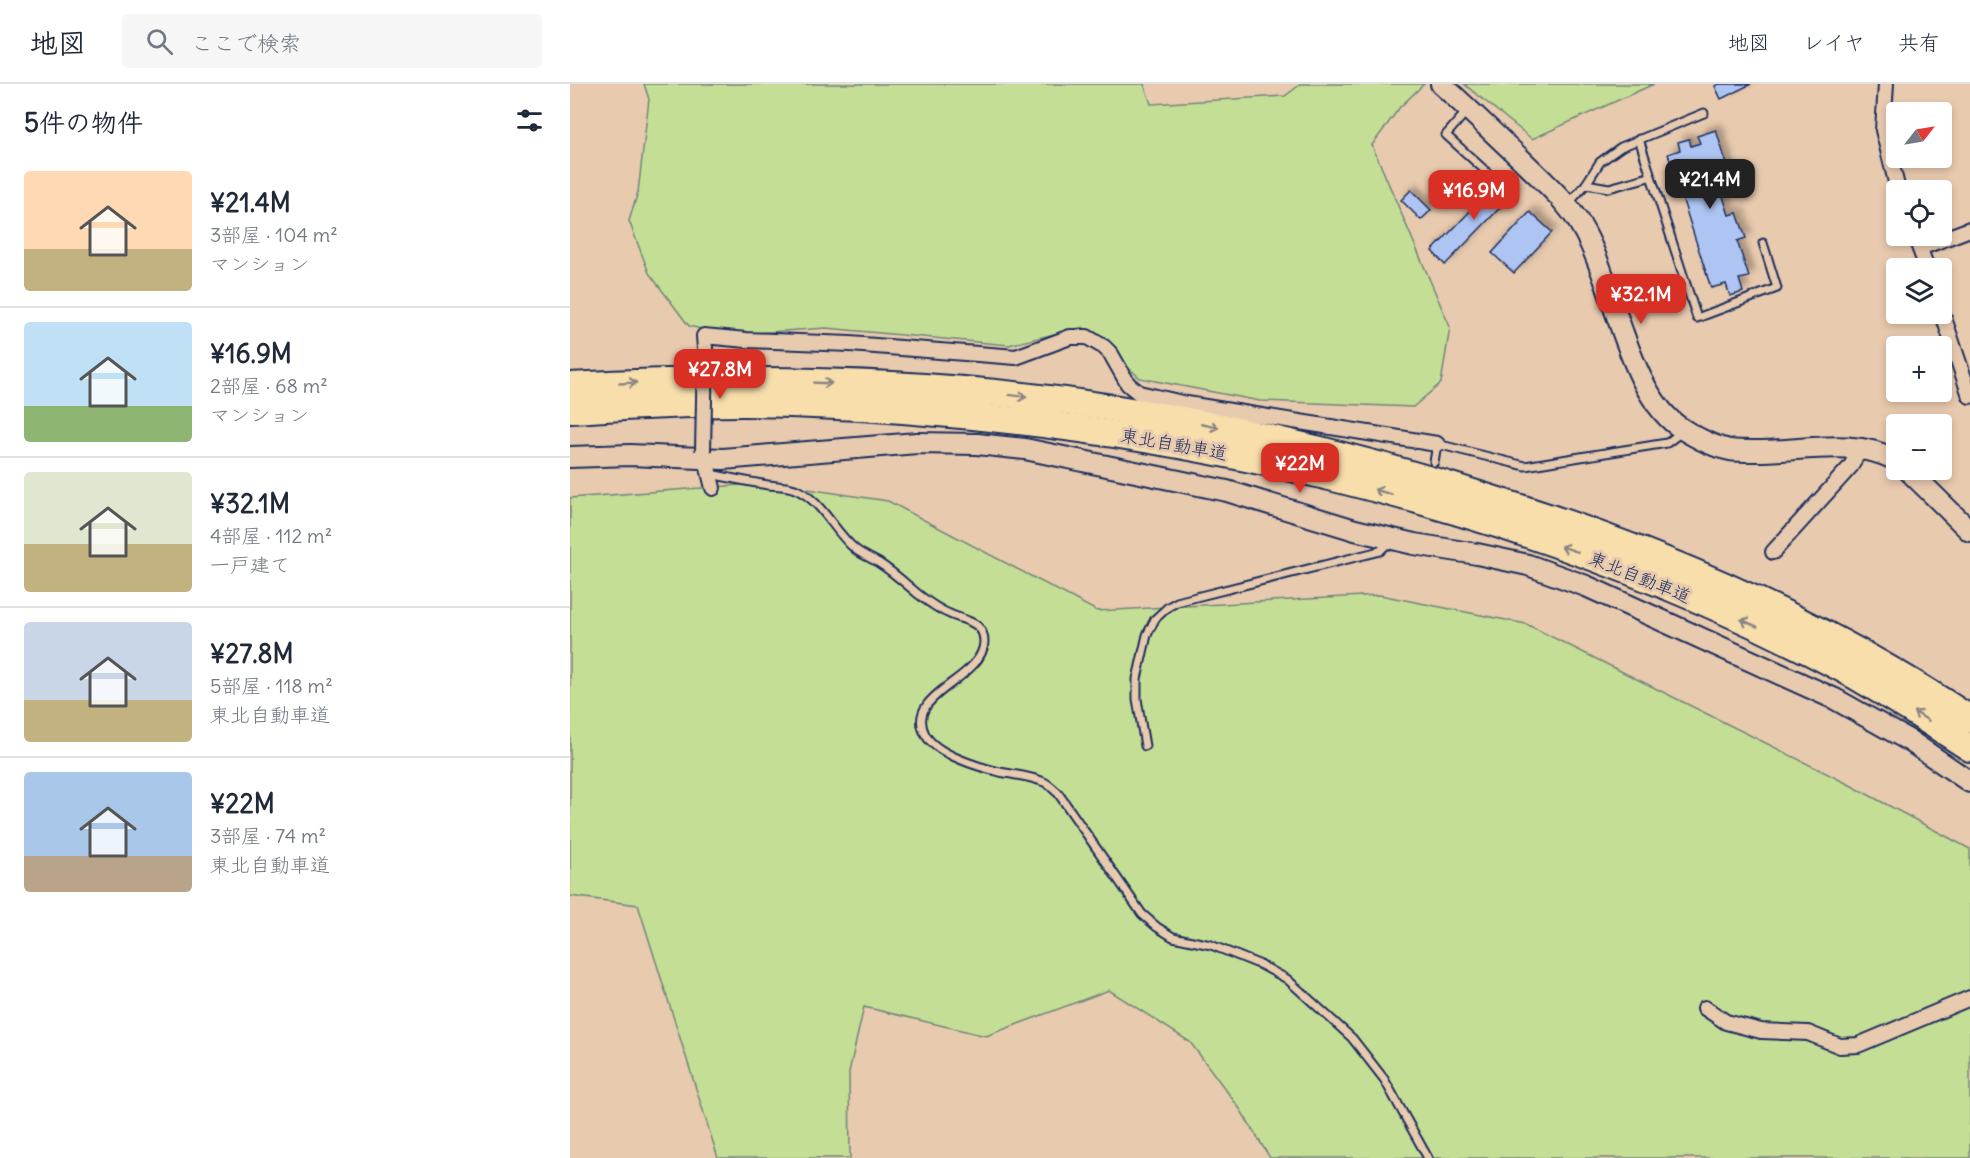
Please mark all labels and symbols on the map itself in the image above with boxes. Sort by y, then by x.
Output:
north arrow [1886,102,1952,168]
pin: ¥21.4M [1661,159,1759,210]
pin: ¥16.9M [1425,170,1523,221]
pin: ¥32.1M [1592,274,1690,325]
pin: ¥27.8M [671,349,769,400]
one-way arrow [618,377,638,388]
one-way arrow [813,377,833,388]
one-way arrow [1007,391,1027,402]
one-way arrow [1200,421,1220,432]
street label: 東北自動車道 [1119,423,1229,465]
pin: ¥22M [1264,443,1336,494]
one-way arrow [1374,485,1393,497]
one-way arrow [1560,542,1579,553]
street label: 東北自動車道 [1586,546,1694,608]
one-way arrow [1741,617,1759,629]
one-way arrow [1913,709,1930,721]

